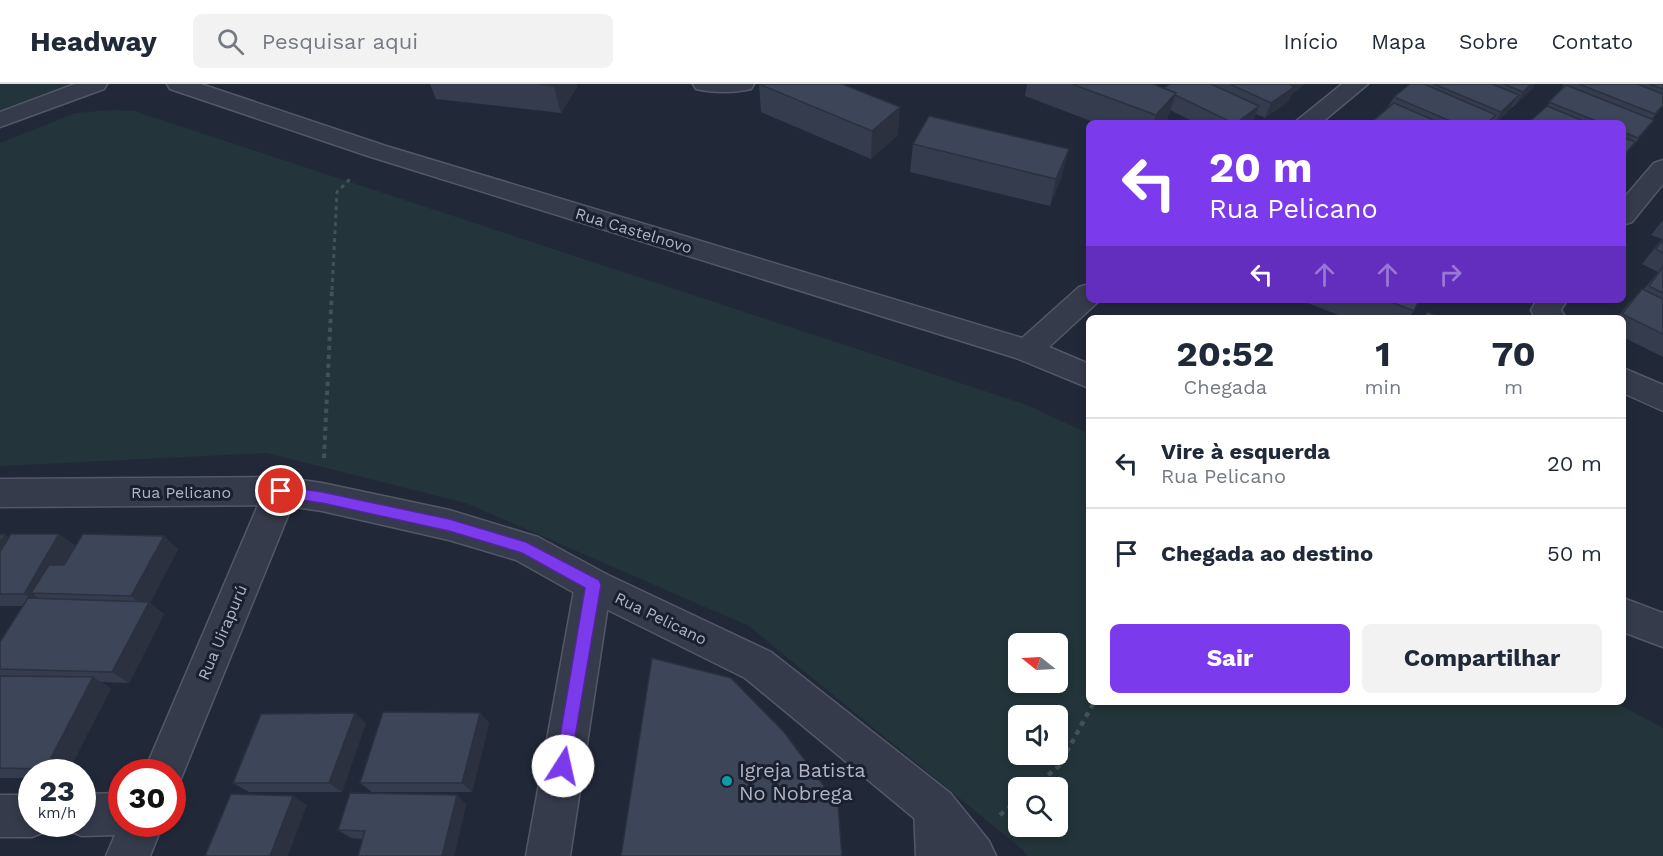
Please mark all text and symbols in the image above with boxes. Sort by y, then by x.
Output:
search box [193,14,613,68]
text: Headway [30,25,157,58]
icon: search [214,25,247,58]
text: Pesquisar aqui [262,29,418,54]
text: Início [1283,29,1338,54]
text: Mapa [1371,29,1426,54]
text: Sobre [1459,29,1518,54]
text: Contato [1551,29,1633,54]
text: 20 m [1209,143,1313,192]
icon: left [1110,144,1188,222]
text: Rua Pelicano [1209,193,1378,225]
street label: Rua Castelnovo [573,204,695,257]
icon: left [1245,258,1278,291]
icon: ahead [1308,258,1341,291]
icon: ahead [1371,258,1404,291]
icon: right [1434,258,1467,291]
text: 20:52 [1176,333,1274,375]
text: 1 [1375,333,1391,375]
text: 70 [1492,333,1536,375]
text: Chegada [1184,375,1267,399]
text: min [1365,375,1401,399]
text: m [1504,375,1523,399]
text: Vire à esquerda [1161,439,1330,464]
icon: left [1110,447,1143,480]
text: 20 m [1547,451,1602,476]
text: Rua Pelicano [1161,464,1286,488]
pin [255,465,306,516]
icon: arrive [264,474,297,507]
street label: Rua Pelicano [131,483,231,502]
icon: arrive [1110,537,1143,570]
text: Chegada ao destino [1161,541,1373,566]
text: 50 m [1547,541,1602,566]
street label: Rua Uirapurú [194,582,251,683]
street label: Rua Pelicano [612,588,710,649]
button: Sair [1110,624,1350,693]
button: Compartilhar [1362,624,1602,693]
north arrow [1008,633,1068,693]
map controls [1008,633,1068,837]
button: sound [1008,705,1068,765]
position arrow [531,734,595,798]
place label: Igreja Batista No Nobrega [739,758,866,805]
speed limit sign: 30 [108,759,186,837]
text: 23 [39,773,75,808]
marker: Igreja Batista No Nobrega [720,774,734,788]
button: search [1008,777,1068,837]
text: km/h [38,804,76,822]

